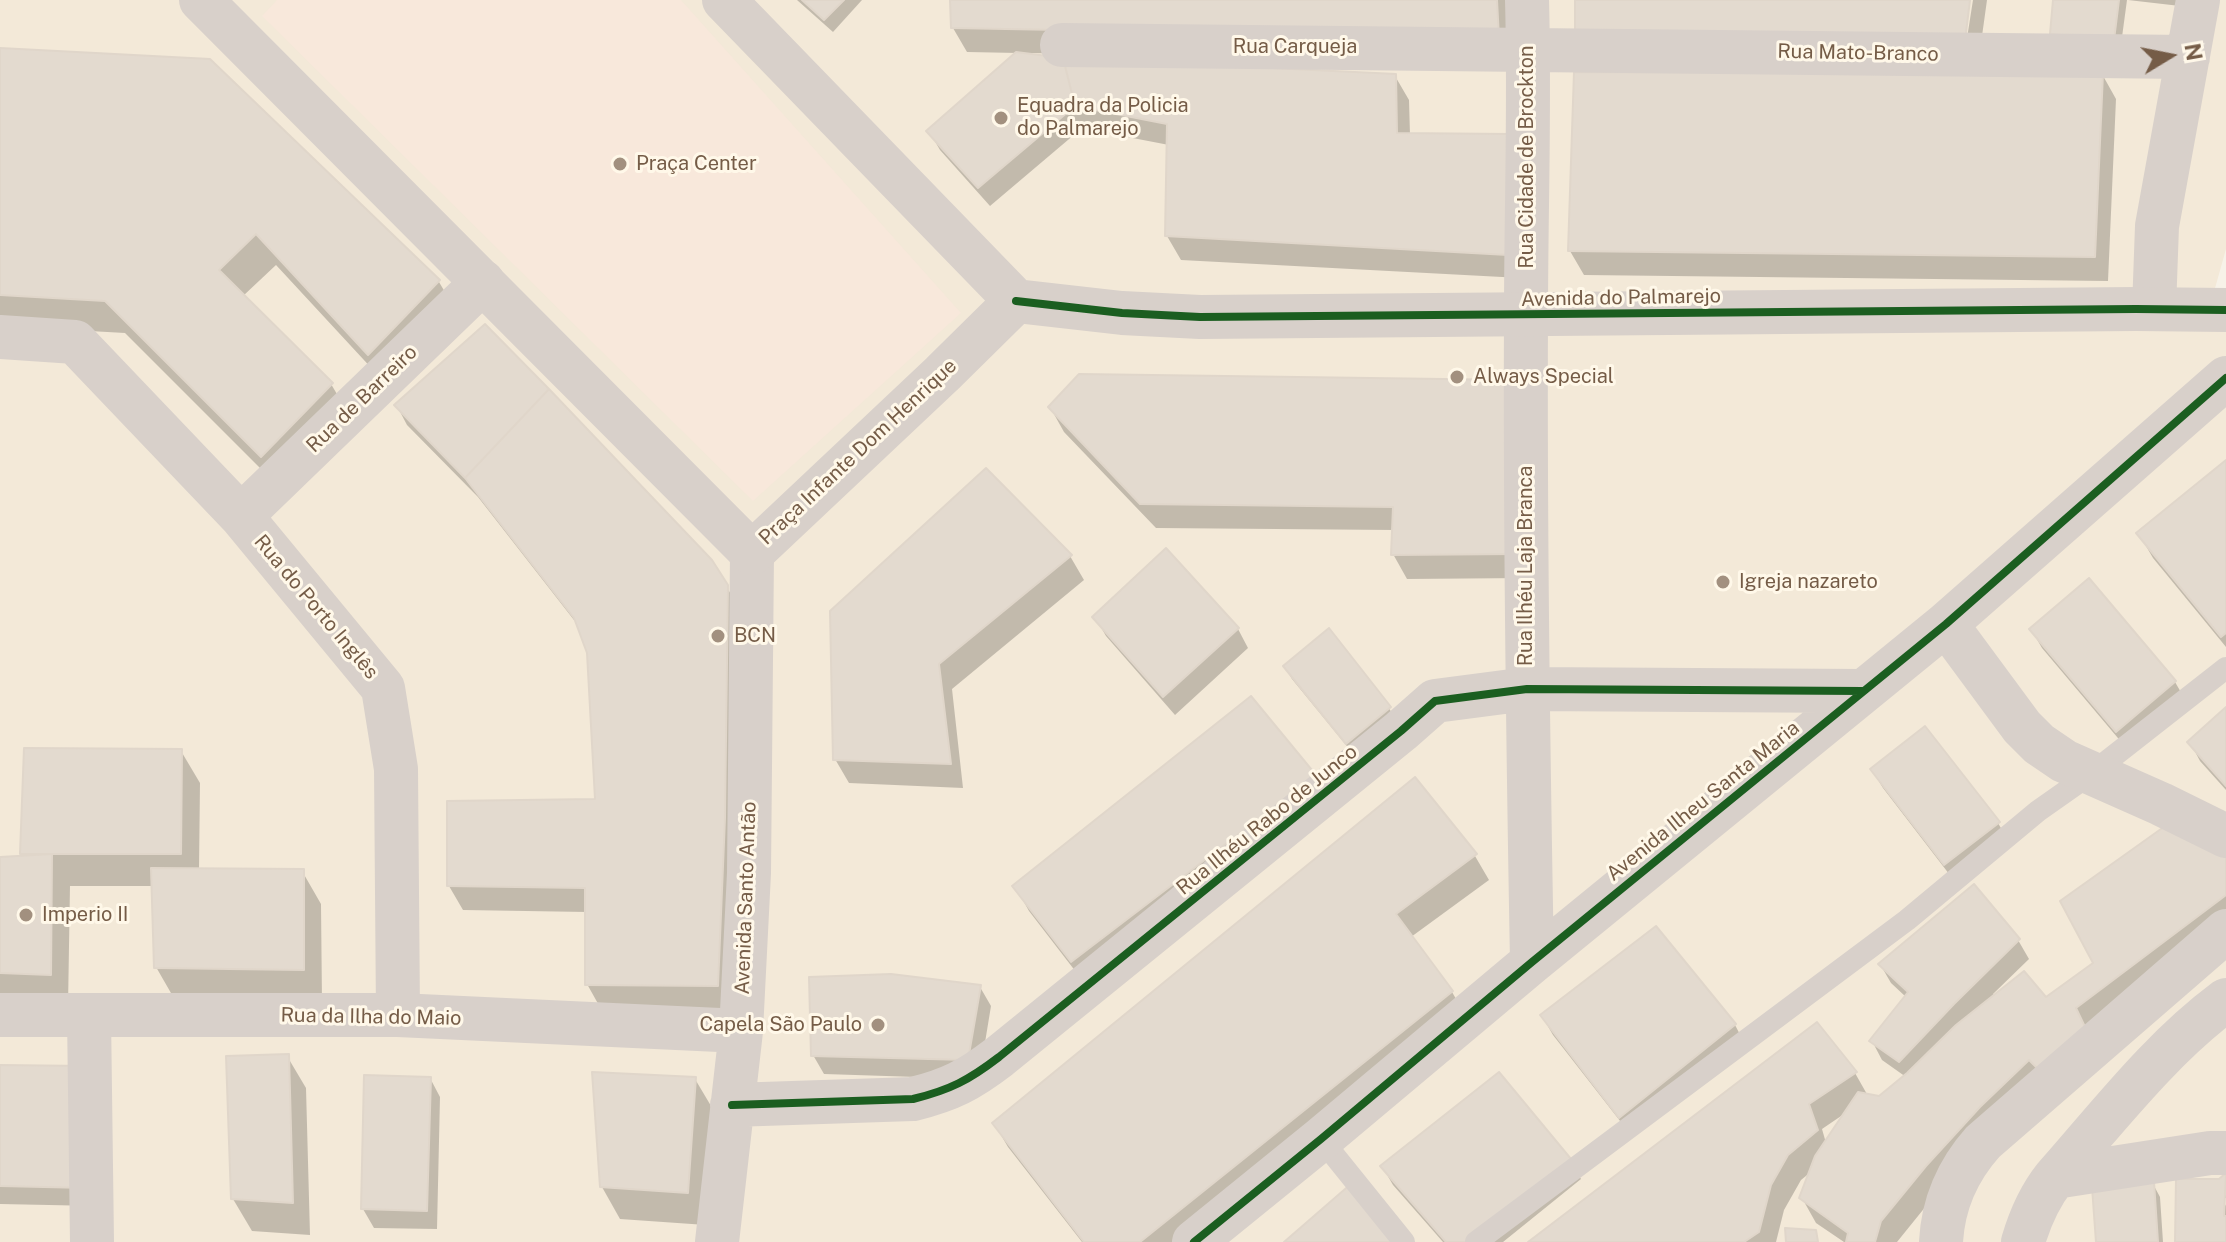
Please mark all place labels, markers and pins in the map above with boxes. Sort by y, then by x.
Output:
place label: Equadra da Policia do Palmarejo [1017,94,1189,141]
marker: Equadra da Policia do Palmarejo [992,109,1010,127]
place label: Praça Center [636,152,757,176]
marker: Praça Center [611,155,629,173]
place label: Always Special [1473,365,1614,389]
marker: Always Special [1448,368,1466,386]
place label: Igreja nazareto [1739,570,1878,594]
marker: Igreja nazareto [1714,573,1732,591]
place label: BCN [734,624,776,648]
marker: BCN [709,627,727,645]
place label: Imperio II [42,903,128,927]
marker: Imperio II [17,906,35,924]
place label: Capela São Paulo [699,1013,862,1037]
marker: Capela São Paulo [869,1016,887,1034]

